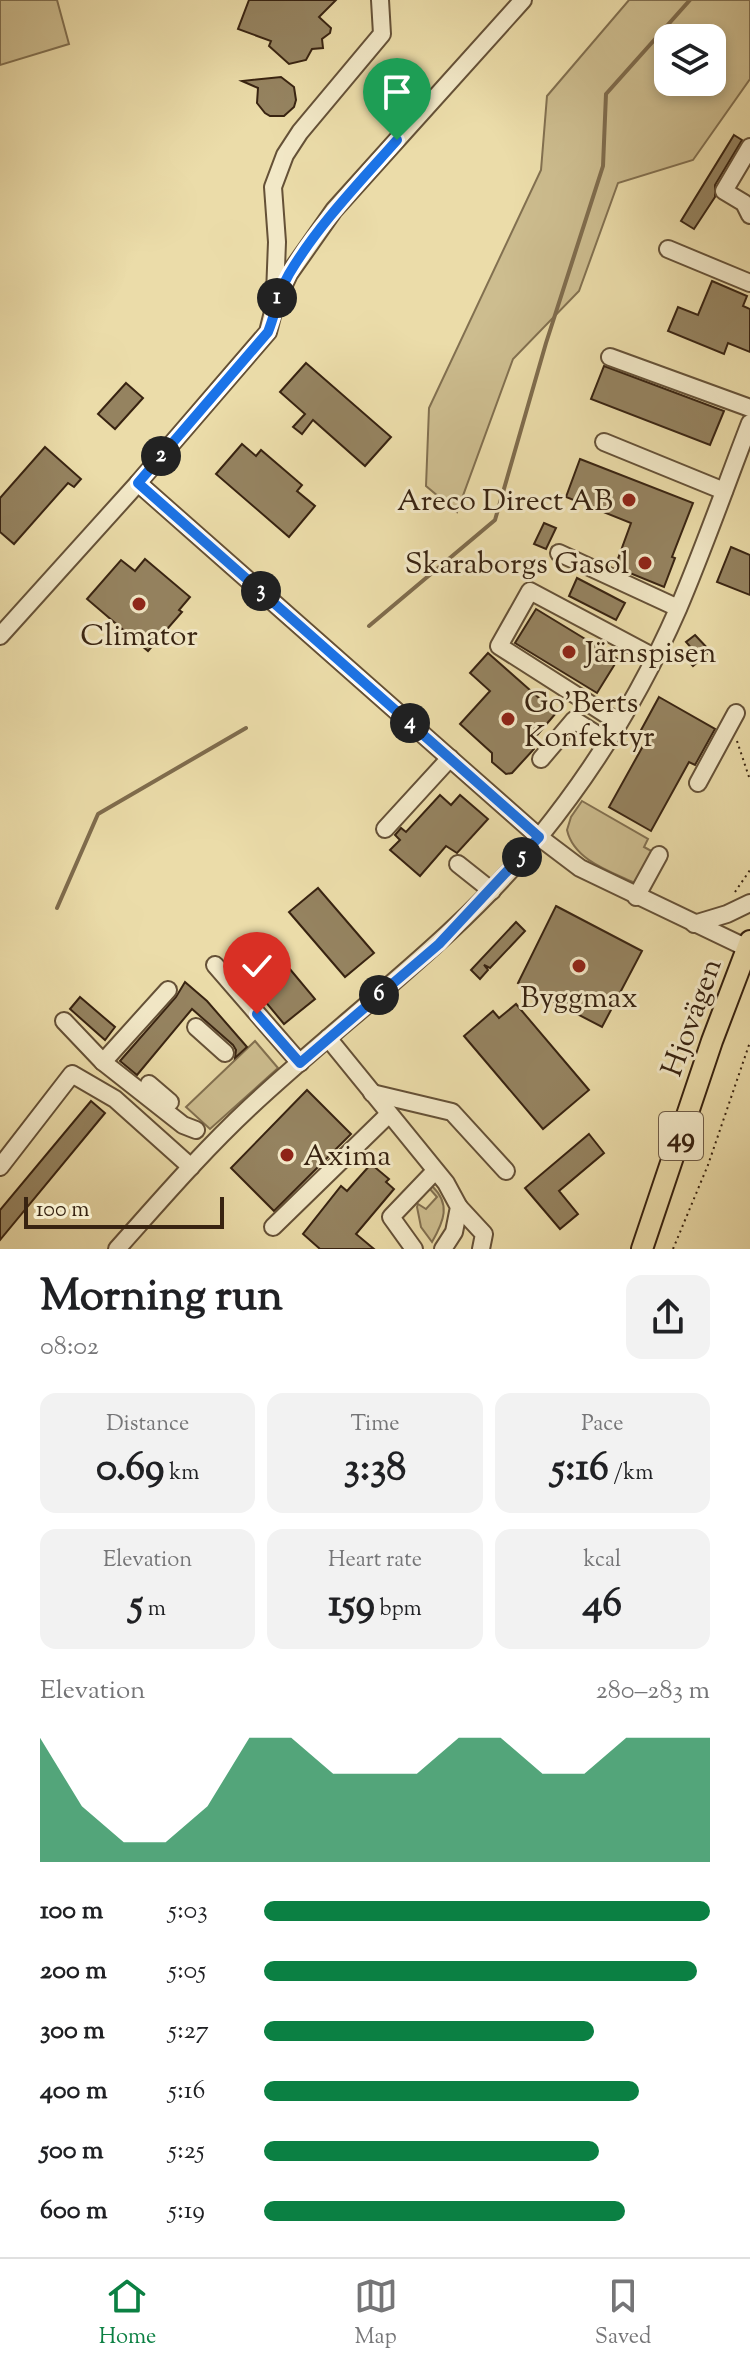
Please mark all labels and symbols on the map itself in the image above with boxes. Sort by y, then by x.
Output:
pin [363,58,431,140]
pin: 1 [257,278,297,318]
pin: 2 [141,436,181,476]
place label: Areco Direct AB [397,481,613,524]
marker: Areco Direct AB [620,491,638,509]
place label: Skaraborgs Gasol [405,544,629,587]
marker: Skaraborgs Gasol [636,554,654,572]
pin: 3 [241,571,281,611]
marker: Climator [130,595,148,613]
place label: Climator [80,616,198,659]
place label: Järnspisen [583,633,717,676]
marker: Järnspisen [560,643,578,661]
place label: Go'Berts Konfektyr [524,683,655,760]
pin: 4 [390,703,430,743]
marker: Go'Berts Konfektyr [499,710,517,728]
pin: 5 [502,837,542,877]
pin [223,932,291,1014]
street label: Hjovägen [652,952,735,1083]
marker: Byggmax [570,957,588,975]
pin: 6 [359,975,399,1015]
place label: Byggmax [520,978,638,1021]
road number: 49 [659,1112,703,1160]
place label: Axima [303,1136,391,1179]
marker: Axima [278,1146,296,1164]
scale bar [24,1193,224,1229]

